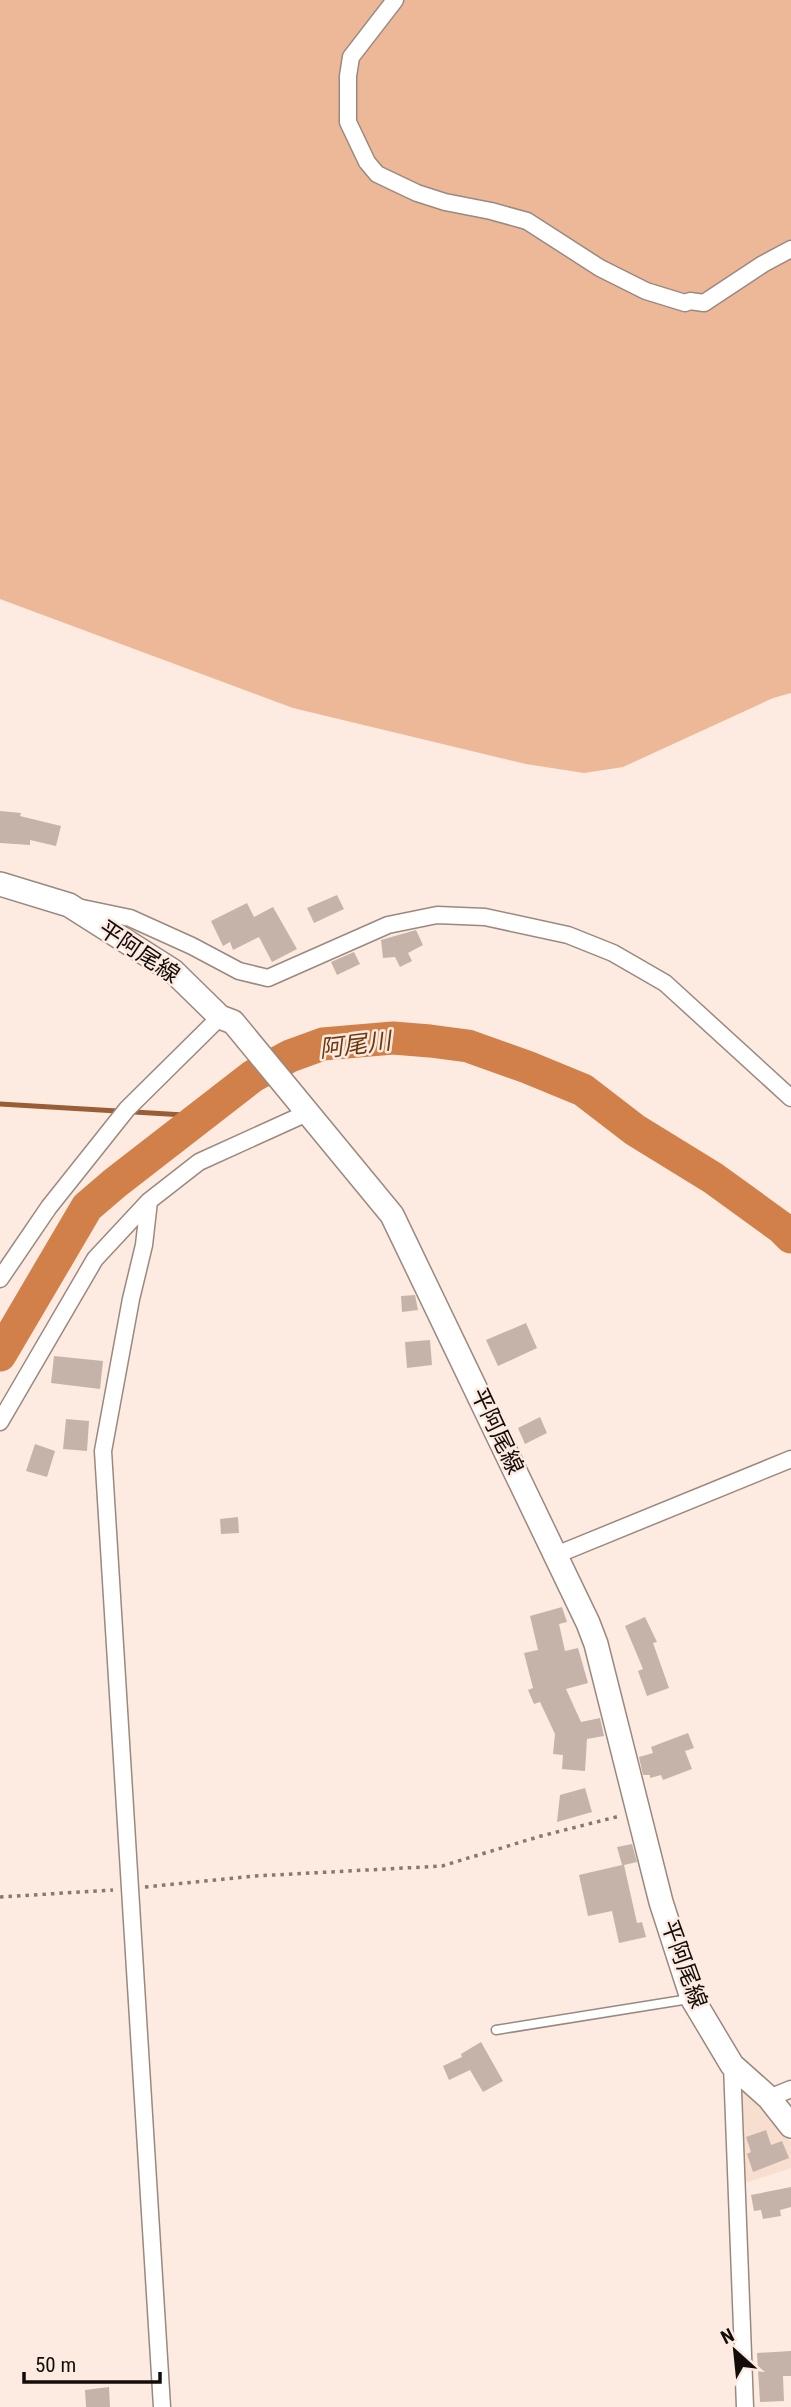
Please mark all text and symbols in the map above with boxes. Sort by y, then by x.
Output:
street label: 平阿尾線 [93,915,185,989]
water label: 阿尾川 [318,1026,395,1063]
street label: 平阿尾線 [465,1384,529,1478]
street label: 平阿尾線 [656,1916,712,2012]
north arrow [700,2316,770,2386]
text: N [717,2323,738,2349]
scale bar [24,2340,161,2384]
text: 50 m [35,2353,76,2377]

